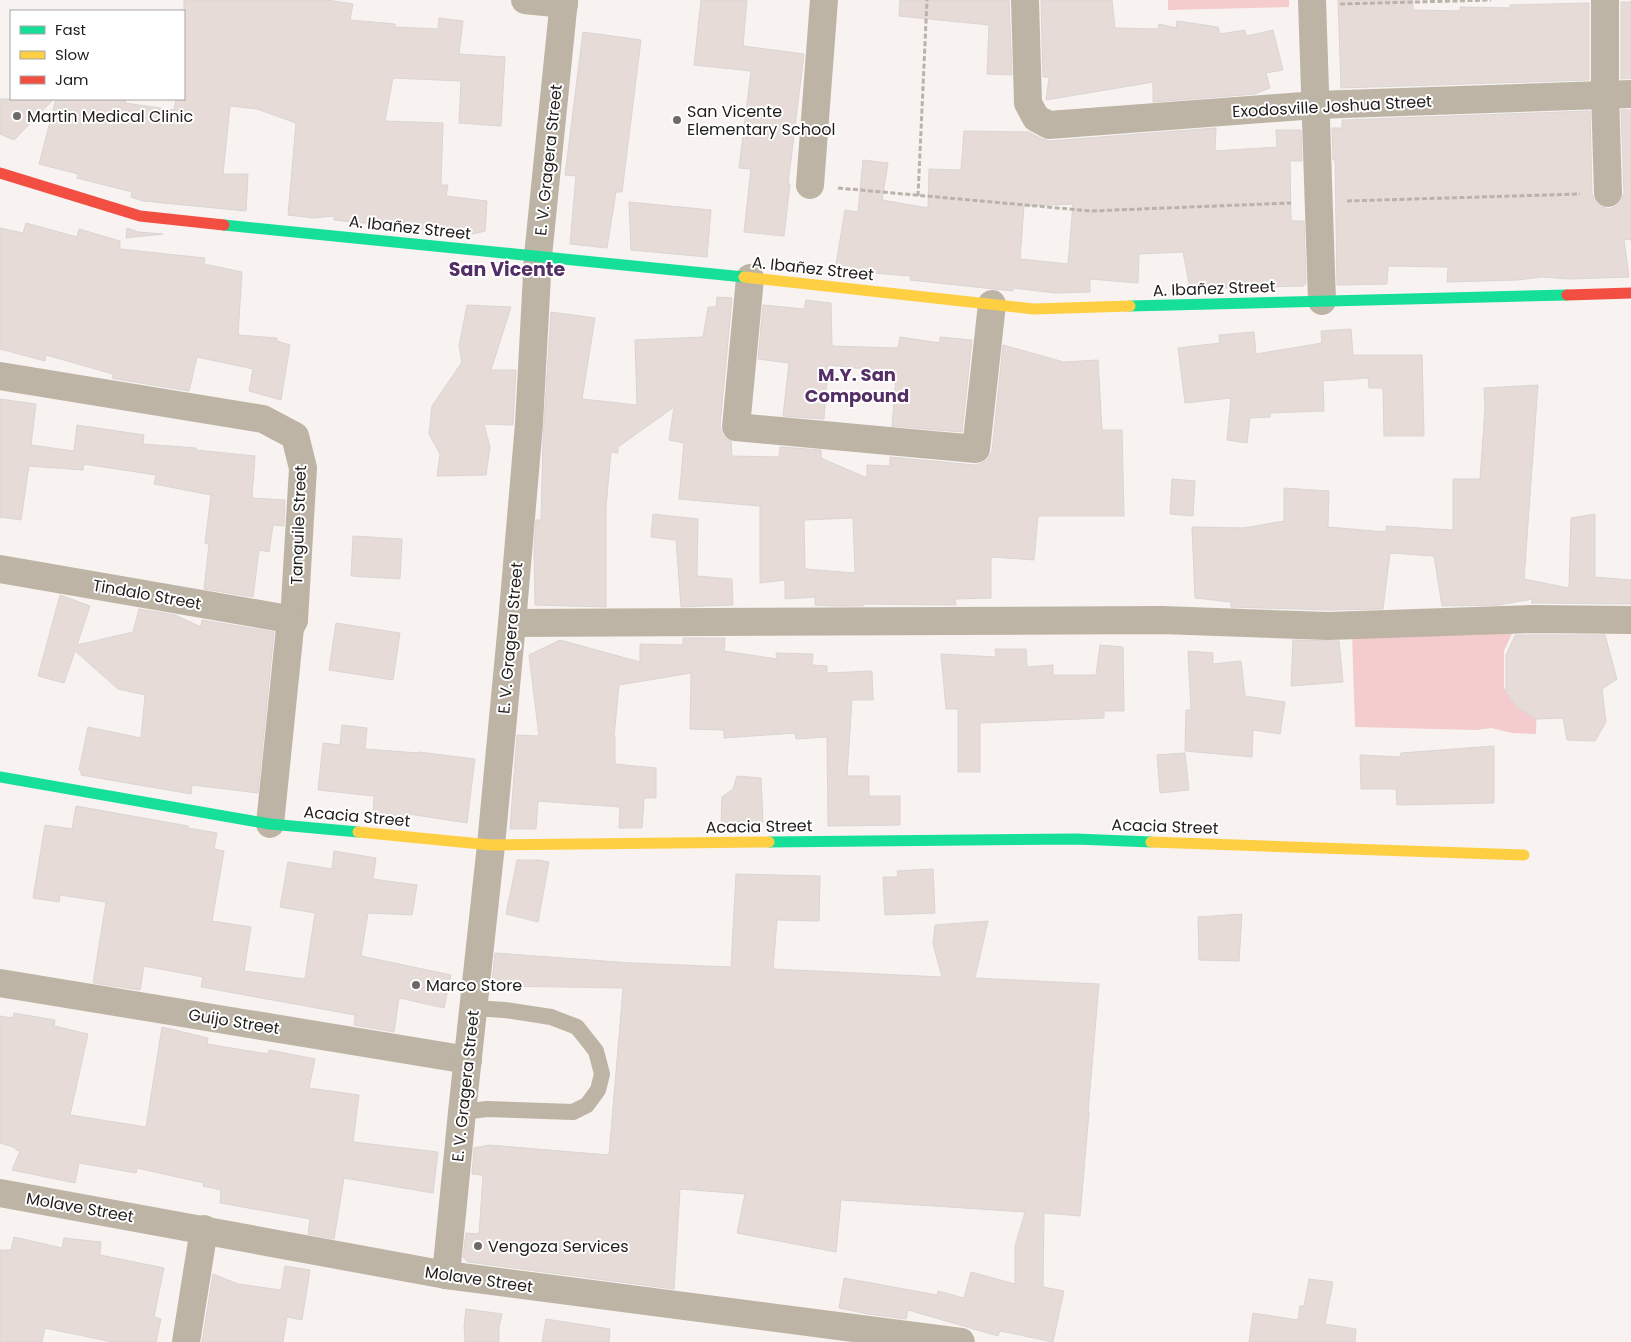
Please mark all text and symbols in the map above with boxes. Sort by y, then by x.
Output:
legend [10,10,185,100]
text: Fast [55,19,86,40]
text: Slow [55,44,90,65]
text: Jam [55,69,89,90]
street label: E. V. Gragera Street [529,83,568,237]
street label: Exodosville Joshua Street [1232,90,1433,123]
place label: San Vicente Elementary School [687,100,835,141]
place label: Martin Medical Clinic [27,105,193,128]
marker: Martin Medical Clinic [11,110,23,122]
marker: San Vicente Elementary School [671,114,683,126]
street label: A. Ibañez Street [348,210,472,245]
street label: A. Ibañez Street [751,251,875,286]
district label: San Vicente [449,256,565,283]
street label: A. Ibañez Street [1152,275,1276,302]
district label: M.Y. San Compound [805,362,909,408]
street label: Tanguile Street [285,465,312,585]
street label: E. V. Gragera Street [492,561,529,715]
street label: Tindalo Street [91,574,203,615]
street label: Acacia Street [303,800,411,833]
street label: Acacia Street [1111,813,1219,840]
street label: Acacia Street [705,814,813,839]
place label: Marco Store [426,974,522,997]
marker: Marco Store [410,979,422,991]
street label: Guijo Street [187,1003,281,1040]
street label: E. V. Gragera Street [446,1009,485,1163]
street label: Molave Street [24,1187,136,1228]
place label: Vengoza Services [488,1235,629,1258]
marker: Vengoza Services [472,1240,484,1252]
street label: Molave Street [423,1261,535,1298]

